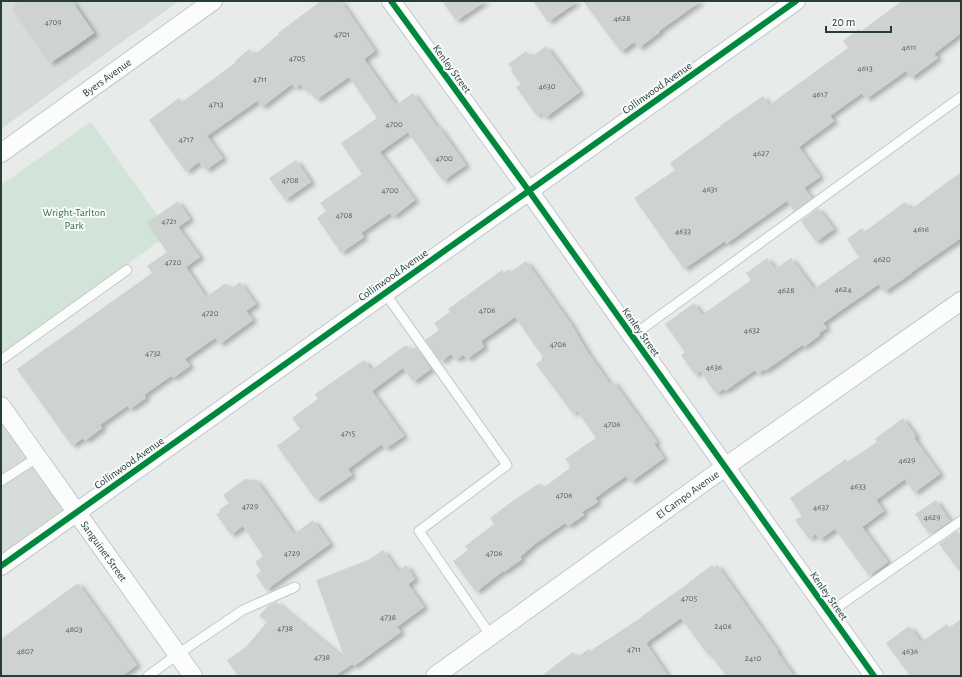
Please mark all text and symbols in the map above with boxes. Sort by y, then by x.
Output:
scale bar [826,8,891,34]
house number: 4628 [614,14,630,23]
text: 20 m [832,16,855,28]
house number: 4709 [44,18,62,27]
house number: 4701 [334,30,350,39]
street label: Kenley Street [431,43,473,96]
house number: 4611 [902,43,916,52]
house number: 4705 [289,54,306,63]
street label: Byers Avenue [80,56,133,98]
street label: Collinwood Avenue [620,60,694,116]
house number: 4613 [857,64,873,73]
house number: 4711 [253,75,267,84]
house number: 4630 [538,82,556,91]
house number: 4617 [812,90,828,99]
house number: 4713 [209,100,224,109]
house number: 4700 [385,120,403,129]
house number: 4717 [179,135,194,144]
house number: 4627 [753,149,769,158]
house number: 4700 [435,154,453,163]
house number: 4708 [281,176,299,185]
house number: 4631 [702,185,718,194]
house number: 4700 [381,186,399,195]
park label: Wright-Tarlton Park [43,207,105,231]
house number: 4708 [335,211,353,220]
house number: 4721 [161,217,177,226]
house number: 4616 [913,225,929,234]
house number: 4633 [675,227,691,236]
street label: Collinwood Avenue [356,247,430,303]
house number: 4620 [873,255,891,264]
house number: 4720 [165,258,182,267]
house number: 4624 [835,285,852,294]
house number: 4628 [778,286,794,295]
house number: 4706 [478,306,496,315]
street label: Kenley Street [620,306,662,359]
house number: 4720 [202,309,219,318]
house number: 4632 [744,326,760,335]
house number: 4706 [549,340,567,349]
house number: 4732 [145,349,161,358]
house number: 4636 [706,363,722,372]
house number: 4706 [603,420,621,429]
house number: 4715 [341,429,356,438]
street label: Collinwood Avenue [92,435,166,491]
house number: 4629 [899,456,915,465]
street label: El Campo Avenue [654,468,721,520]
house number: 4633 [850,482,866,491]
house number: 4706 [555,491,573,500]
house number: 4729 [242,502,258,511]
house number: 4637 [813,503,829,512]
house number: 4629 [924,513,940,522]
street label: Sanguinet Street [79,519,130,584]
house number: 4729 [284,549,300,558]
house number: 4706 [485,549,503,558]
street label: Kenley Street [808,570,850,623]
house number: 4705 [681,594,698,603]
house number: 4738 [380,613,396,622]
house number: 2406 [714,622,732,631]
house number: 4738 [277,624,293,633]
house number: 4803 [65,625,83,634]
house number: 4711 [627,645,641,654]
house number: 4807 [16,647,34,656]
house number: 4636 [902,647,918,656]
house number: 4738 [314,653,330,662]
house number: 2410 [745,654,761,663]

